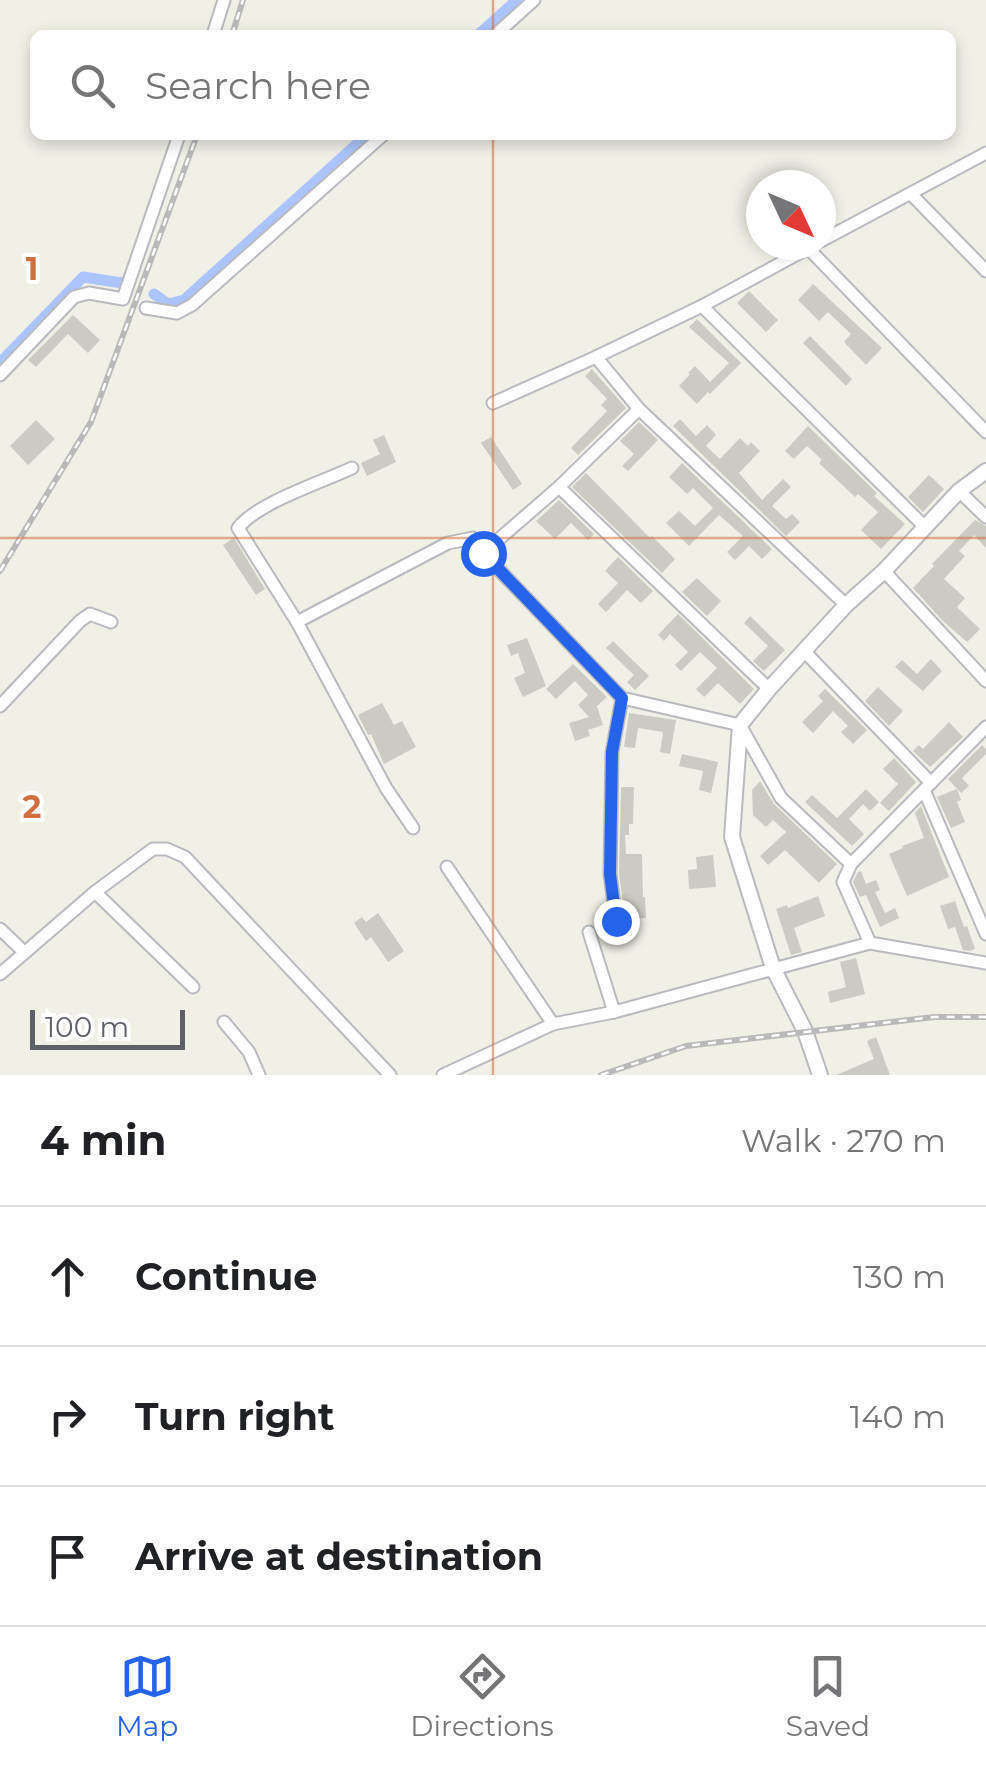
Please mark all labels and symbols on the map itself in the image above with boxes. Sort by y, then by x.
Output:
north arrow [746,170,836,260]
text: 1 [26,249,38,288]
route start [461,531,507,577]
text: 2 [23,787,41,826]
route end [594,899,640,945]
scale bar [30,1005,185,1050]

